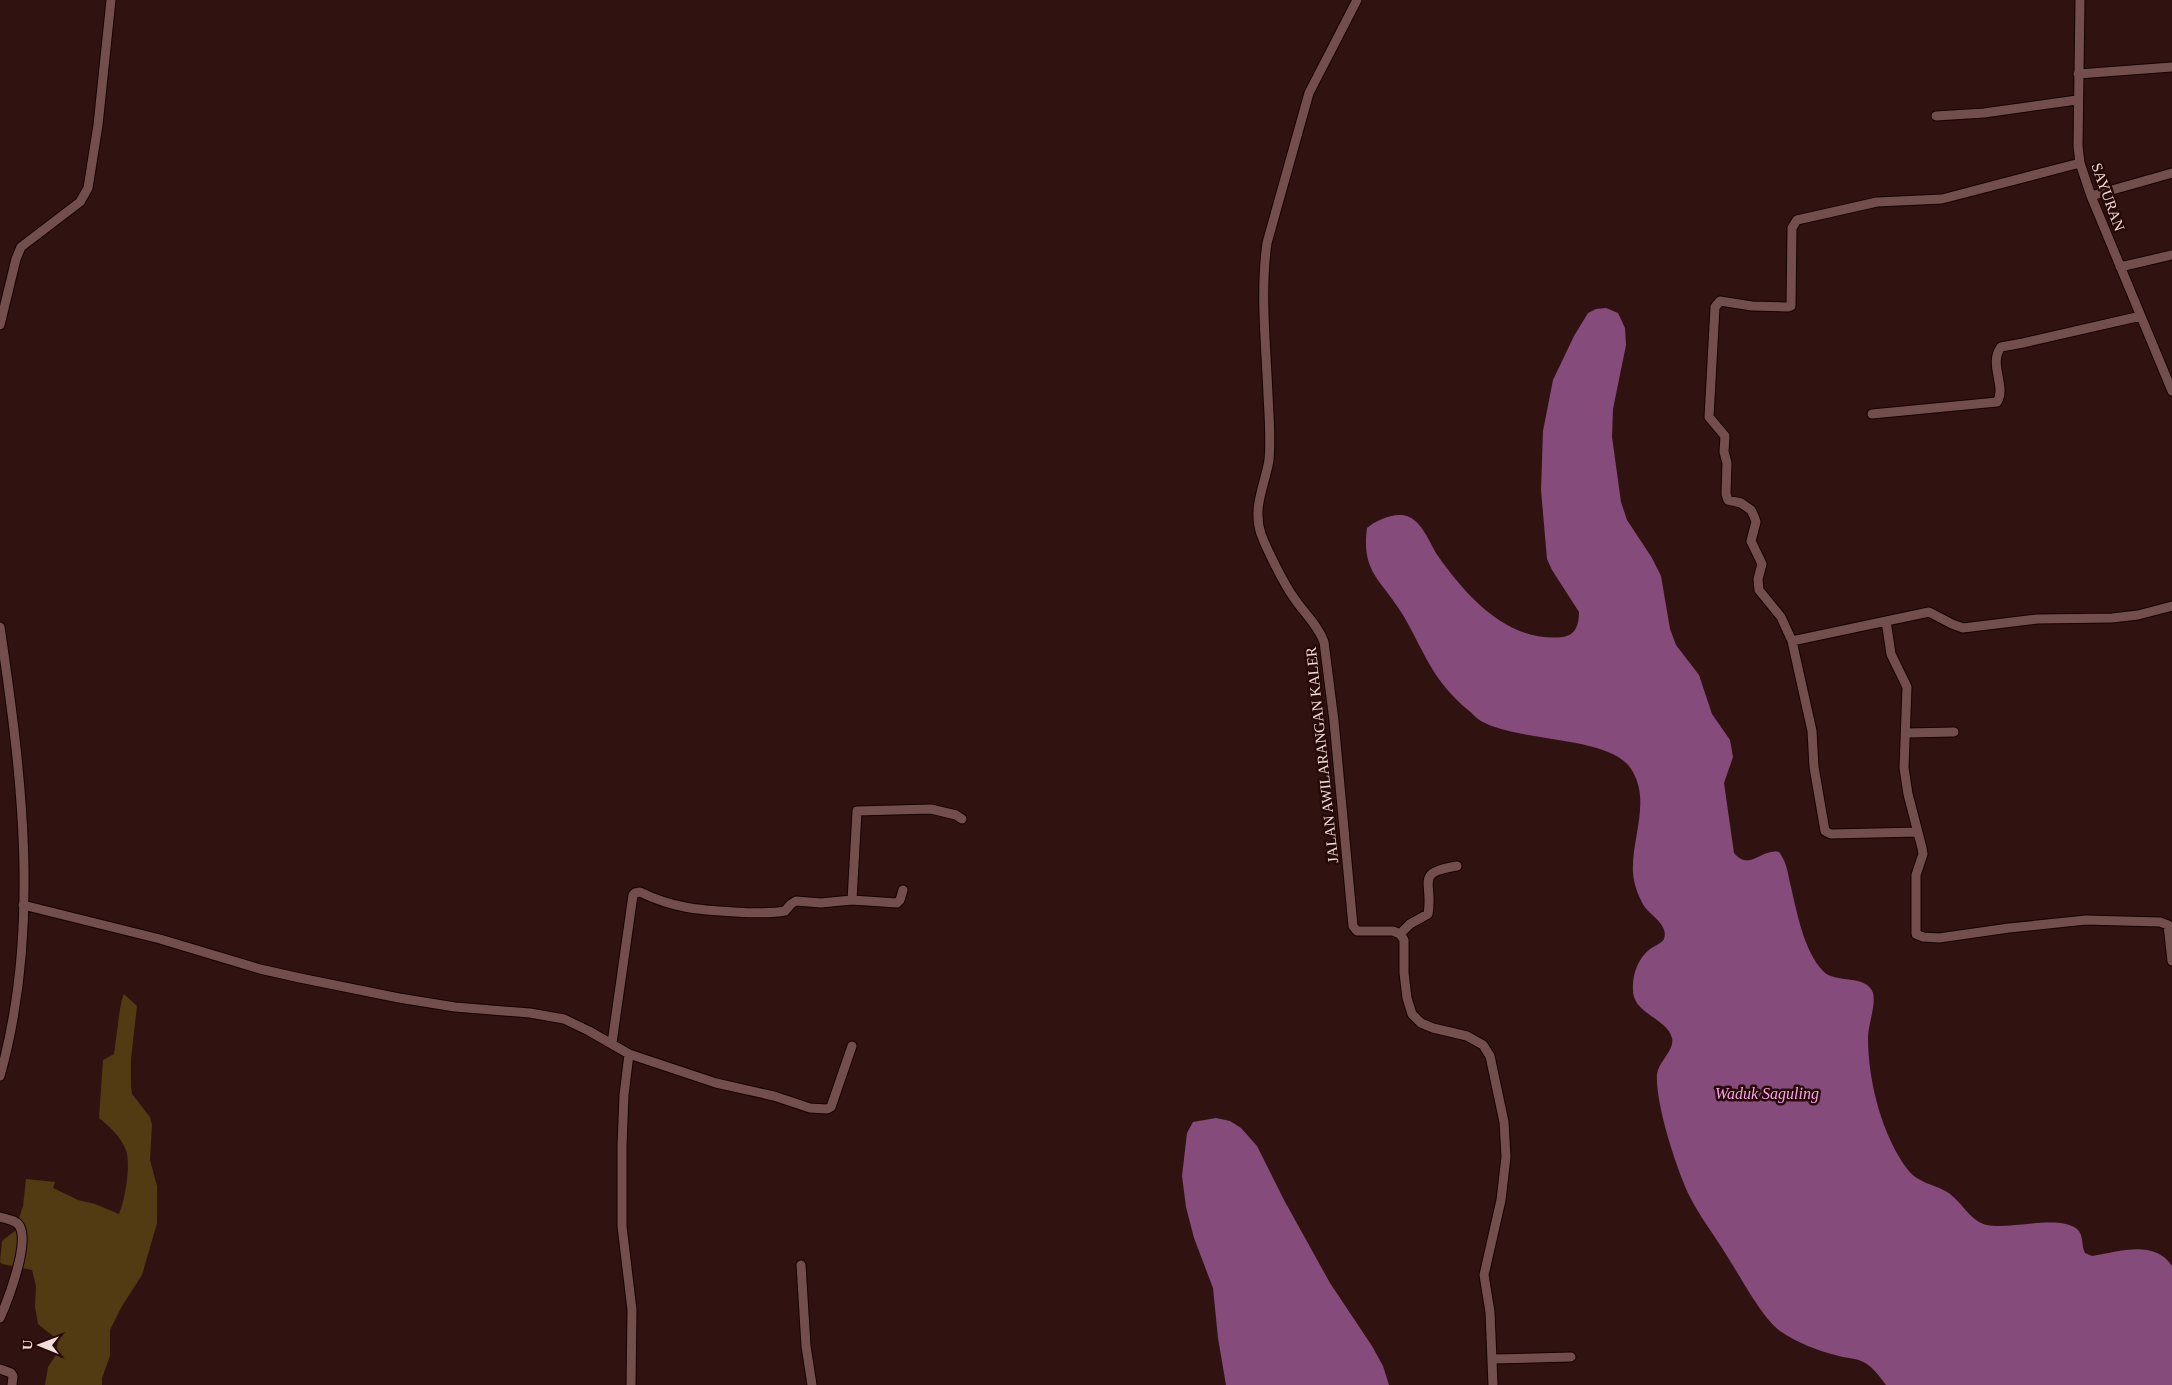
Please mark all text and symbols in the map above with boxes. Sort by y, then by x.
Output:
street label: SAYURAN [2088,161,2128,233]
street label: JALAN AWILARANGAN KALER [1303,646,1341,864]
water label: Waduk Saguling [1715,1085,1819,1103]
north arrow [15,1320,65,1370]
text: U [20,1340,35,1350]

